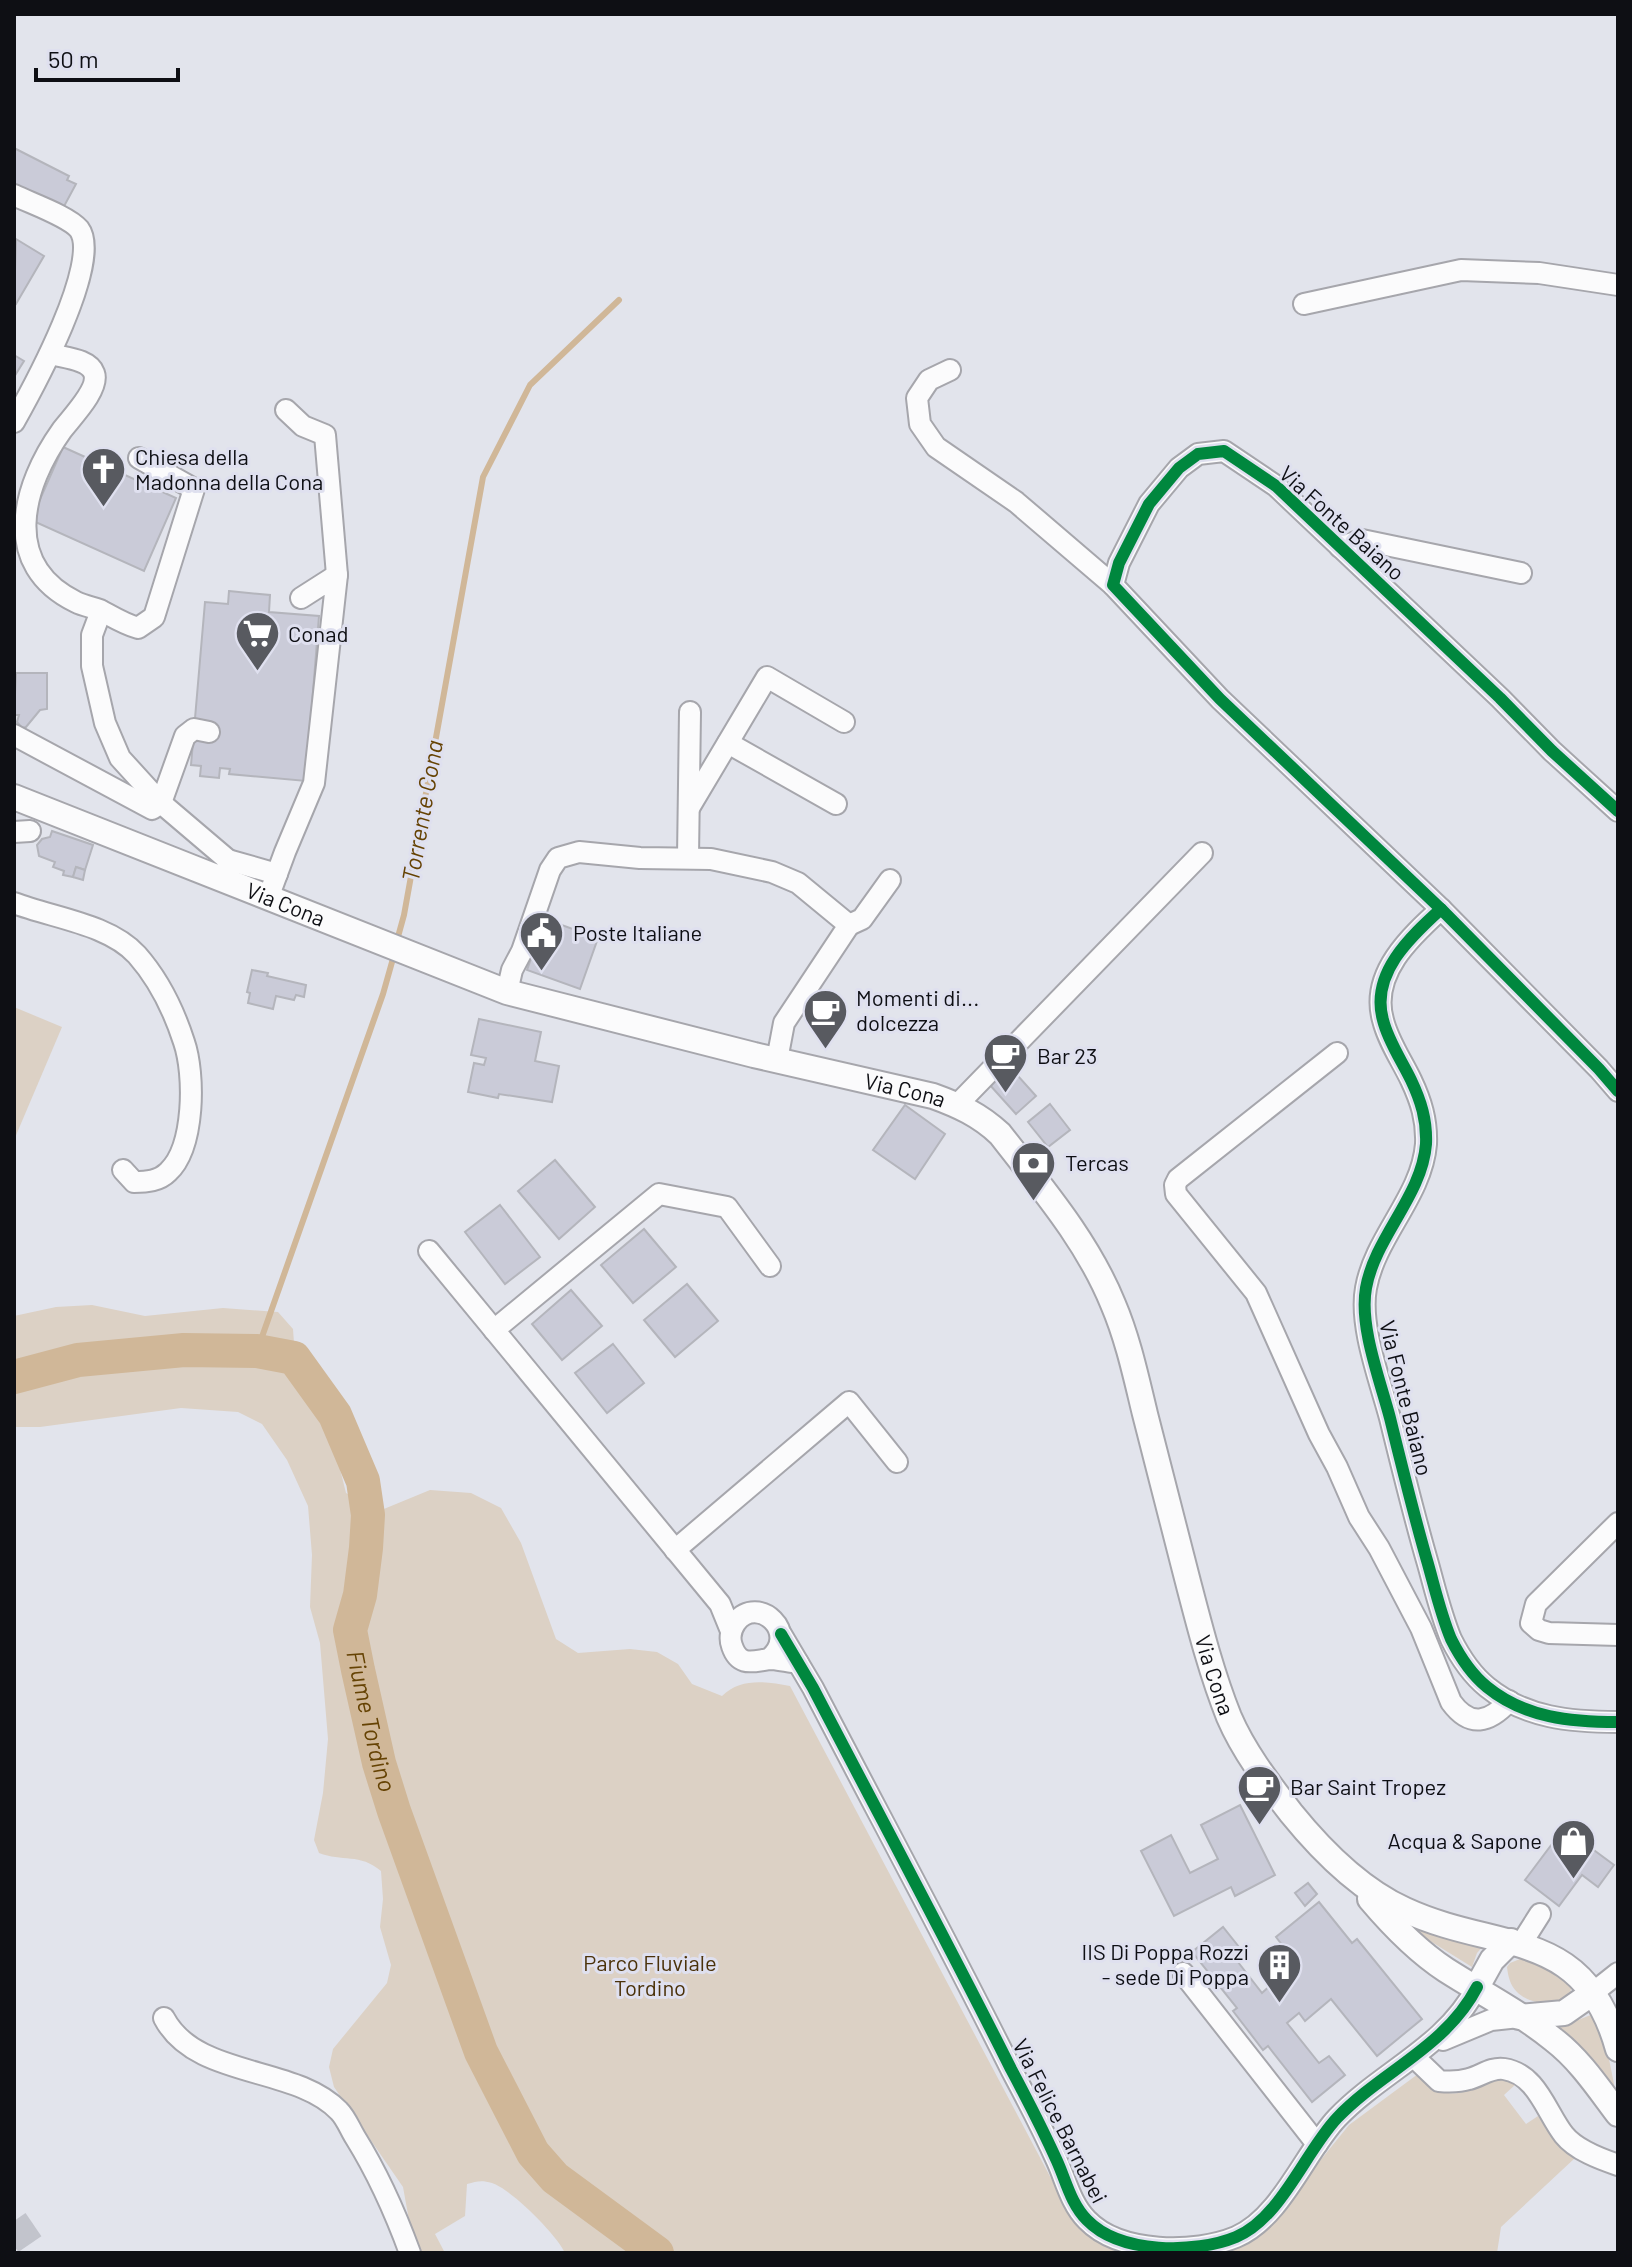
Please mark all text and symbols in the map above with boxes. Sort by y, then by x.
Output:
scale bar [36,32,178,82]
text: 50 m [48,44,99,73]
place label: Chiesa della Madonna della Cona [135,443,323,494]
church icon: Chiesa della Madonna della Cona [80,446,128,509]
street label: Via Fonte Baiano [1275,459,1410,585]
supermarket icon: Conad [233,610,281,673]
place label: Conad [288,620,348,646]
water label: Torrente Cona [395,738,448,884]
street label: Via Cona [243,876,329,931]
public building icon: Poste Italiane [518,909,566,972]
place label: Poste Italiane [573,919,702,945]
place label: Momenti di... dolcezza [856,984,979,1035]
cafe icon: Momenti di... dolcezza [801,987,849,1050]
cafe icon: Bar 23 [982,1032,1030,1095]
place label: Bar 23 [1037,1042,1097,1068]
street label: Via Cona [862,1067,950,1112]
bank icon: Tercas [1010,1139,1058,1202]
place label: Tercas [1065,1149,1129,1175]
street label: Via Fonte Baiano [1375,1318,1439,1478]
street label: Via Cona [1191,1632,1241,1718]
water label: Fiume Tordino [341,1648,403,1795]
cafe icon: Bar Saint Tropez [1235,1763,1283,1826]
place label: Bar Saint Tropez [1290,1773,1446,1799]
shop icon: Acqua & Sapone [1549,1817,1597,1880]
place label: Acqua & Sapone [1388,1827,1542,1853]
place label: IIS Di Poppa Rozzi - sede Di Poppa [1082,1938,1249,1989]
building icon: IIS Di Poppa Rozzi - sede Di Poppa [1256,1941,1304,2004]
park label: Parco Fluviale Tordino [583,1949,717,2000]
street label: Via Felice Barnabei [1008,2034,1114,2207]

